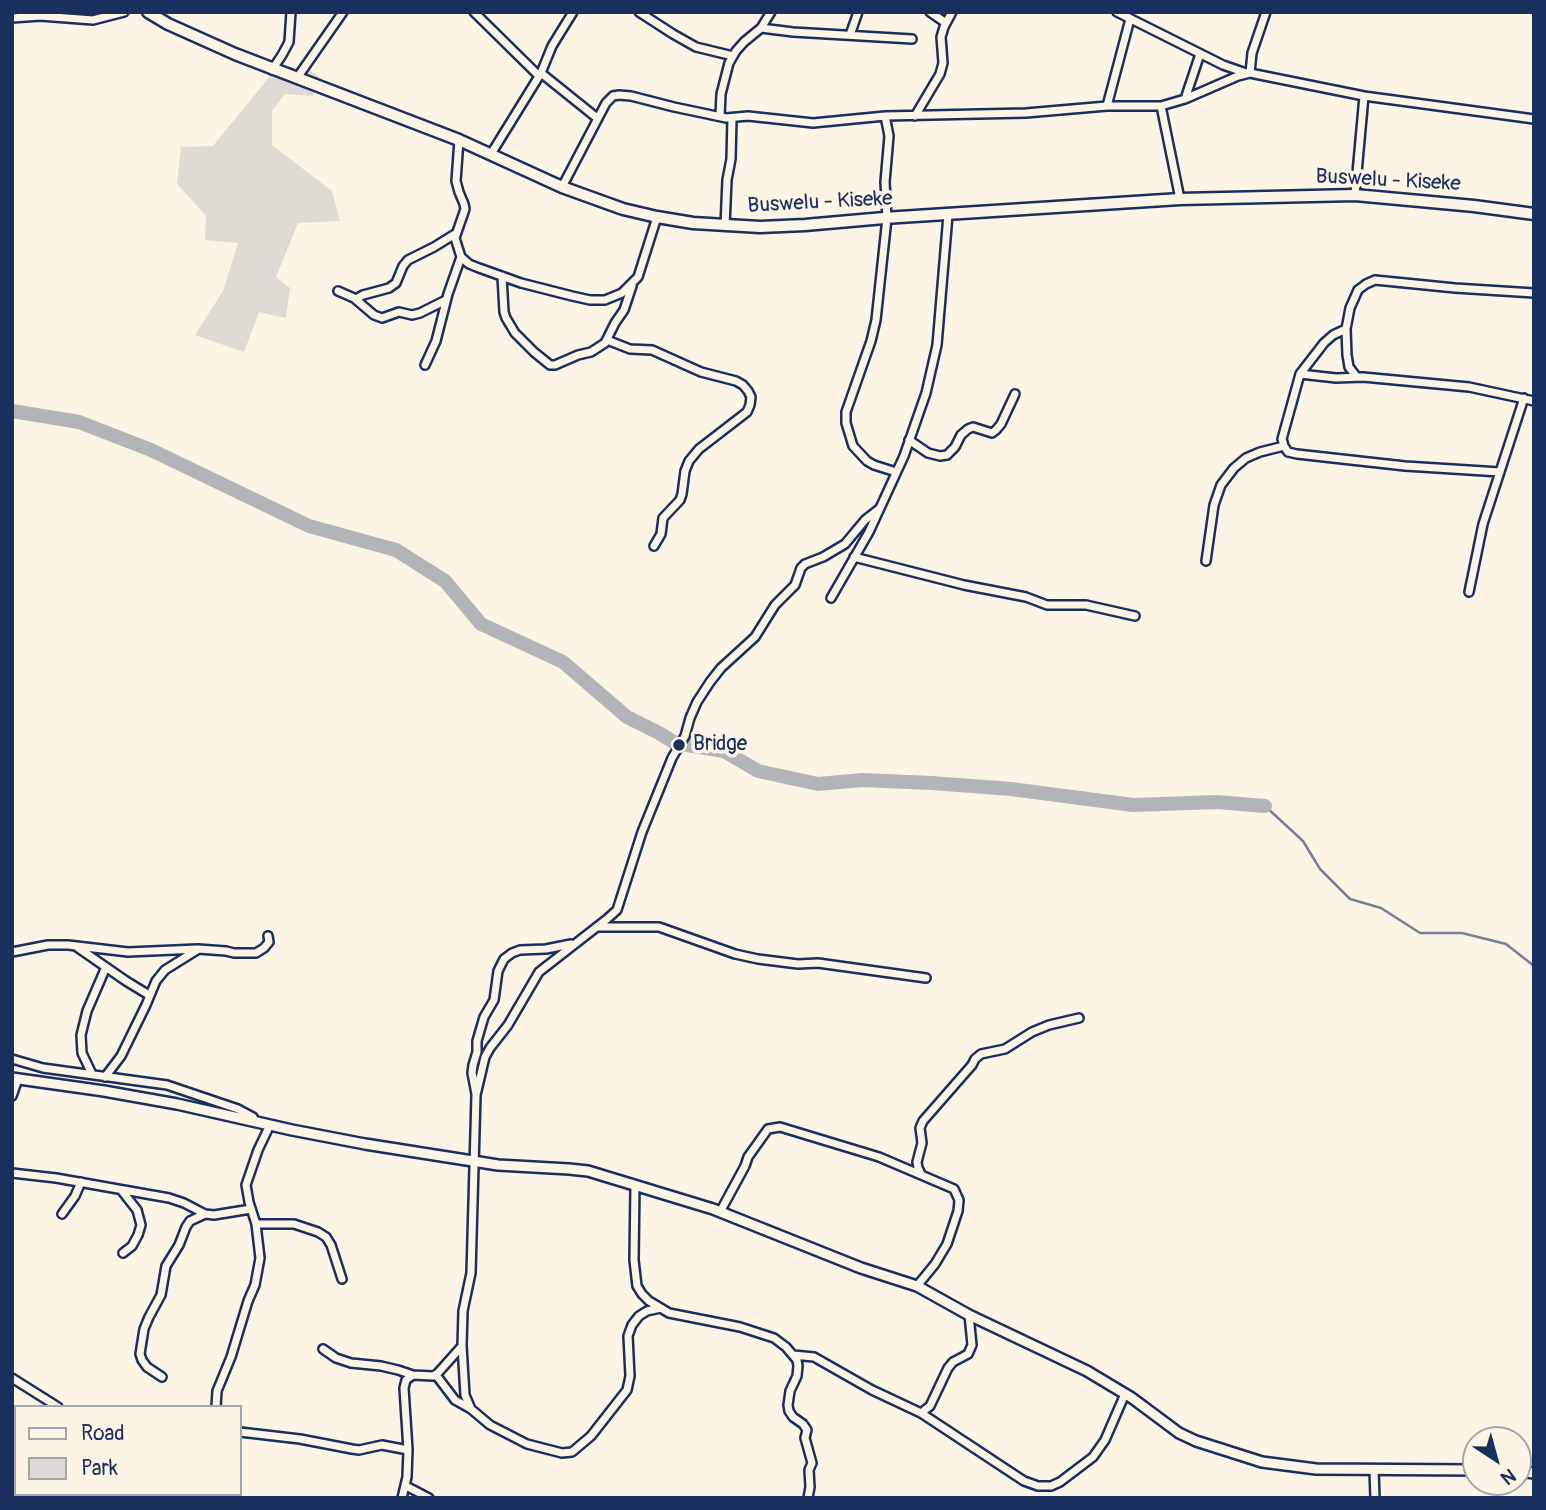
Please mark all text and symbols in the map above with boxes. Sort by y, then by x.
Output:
street label: Buswelu - Kiseke [1315,165,1461,197]
street label: Buswelu - Kiseke [747,187,893,219]
place label: Bridge [693,732,747,758]
marker: Bridge [671,737,687,753]
legend [14,1405,242,1496]
text: Road [81,1420,125,1447]
north arrow [1462,1426,1532,1496]
text: Park [81,1455,118,1482]
text: N [1496,1463,1520,1490]

